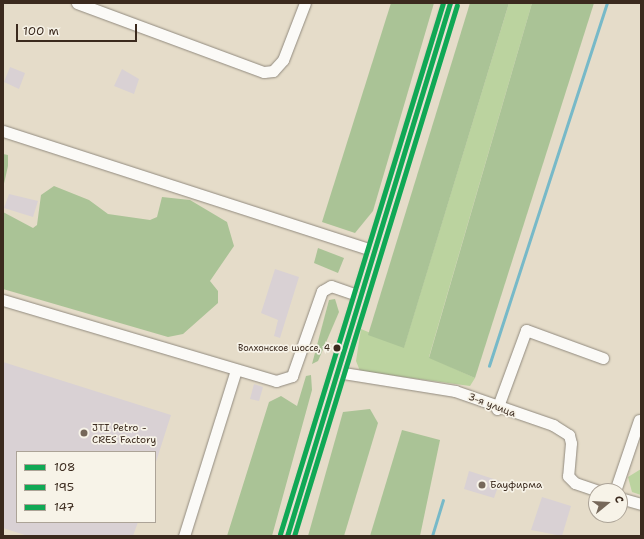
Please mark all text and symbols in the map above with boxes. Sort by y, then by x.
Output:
scale bar [18,16,139,42]
text: 100 m [23,23,59,39]
place label: Волхонское шоссе, 4 [238,343,330,353]
marker: Волхонское шоссе, 4 [332,343,342,353]
street label: 3-я улица [466,390,518,420]
place label: JTI Petro - CRES Factory [92,421,156,444]
marker: JTI Petro - CRES Factory [79,428,89,438]
legend [16,451,156,523]
text: 108 [54,459,75,475]
text: 195 [54,479,74,495]
place label: Бауфирма [490,479,542,491]
marker: Бауфирма [477,480,487,490]
north arrow [588,483,628,523]
text: С [611,494,627,505]
text: 147 [54,499,74,515]

